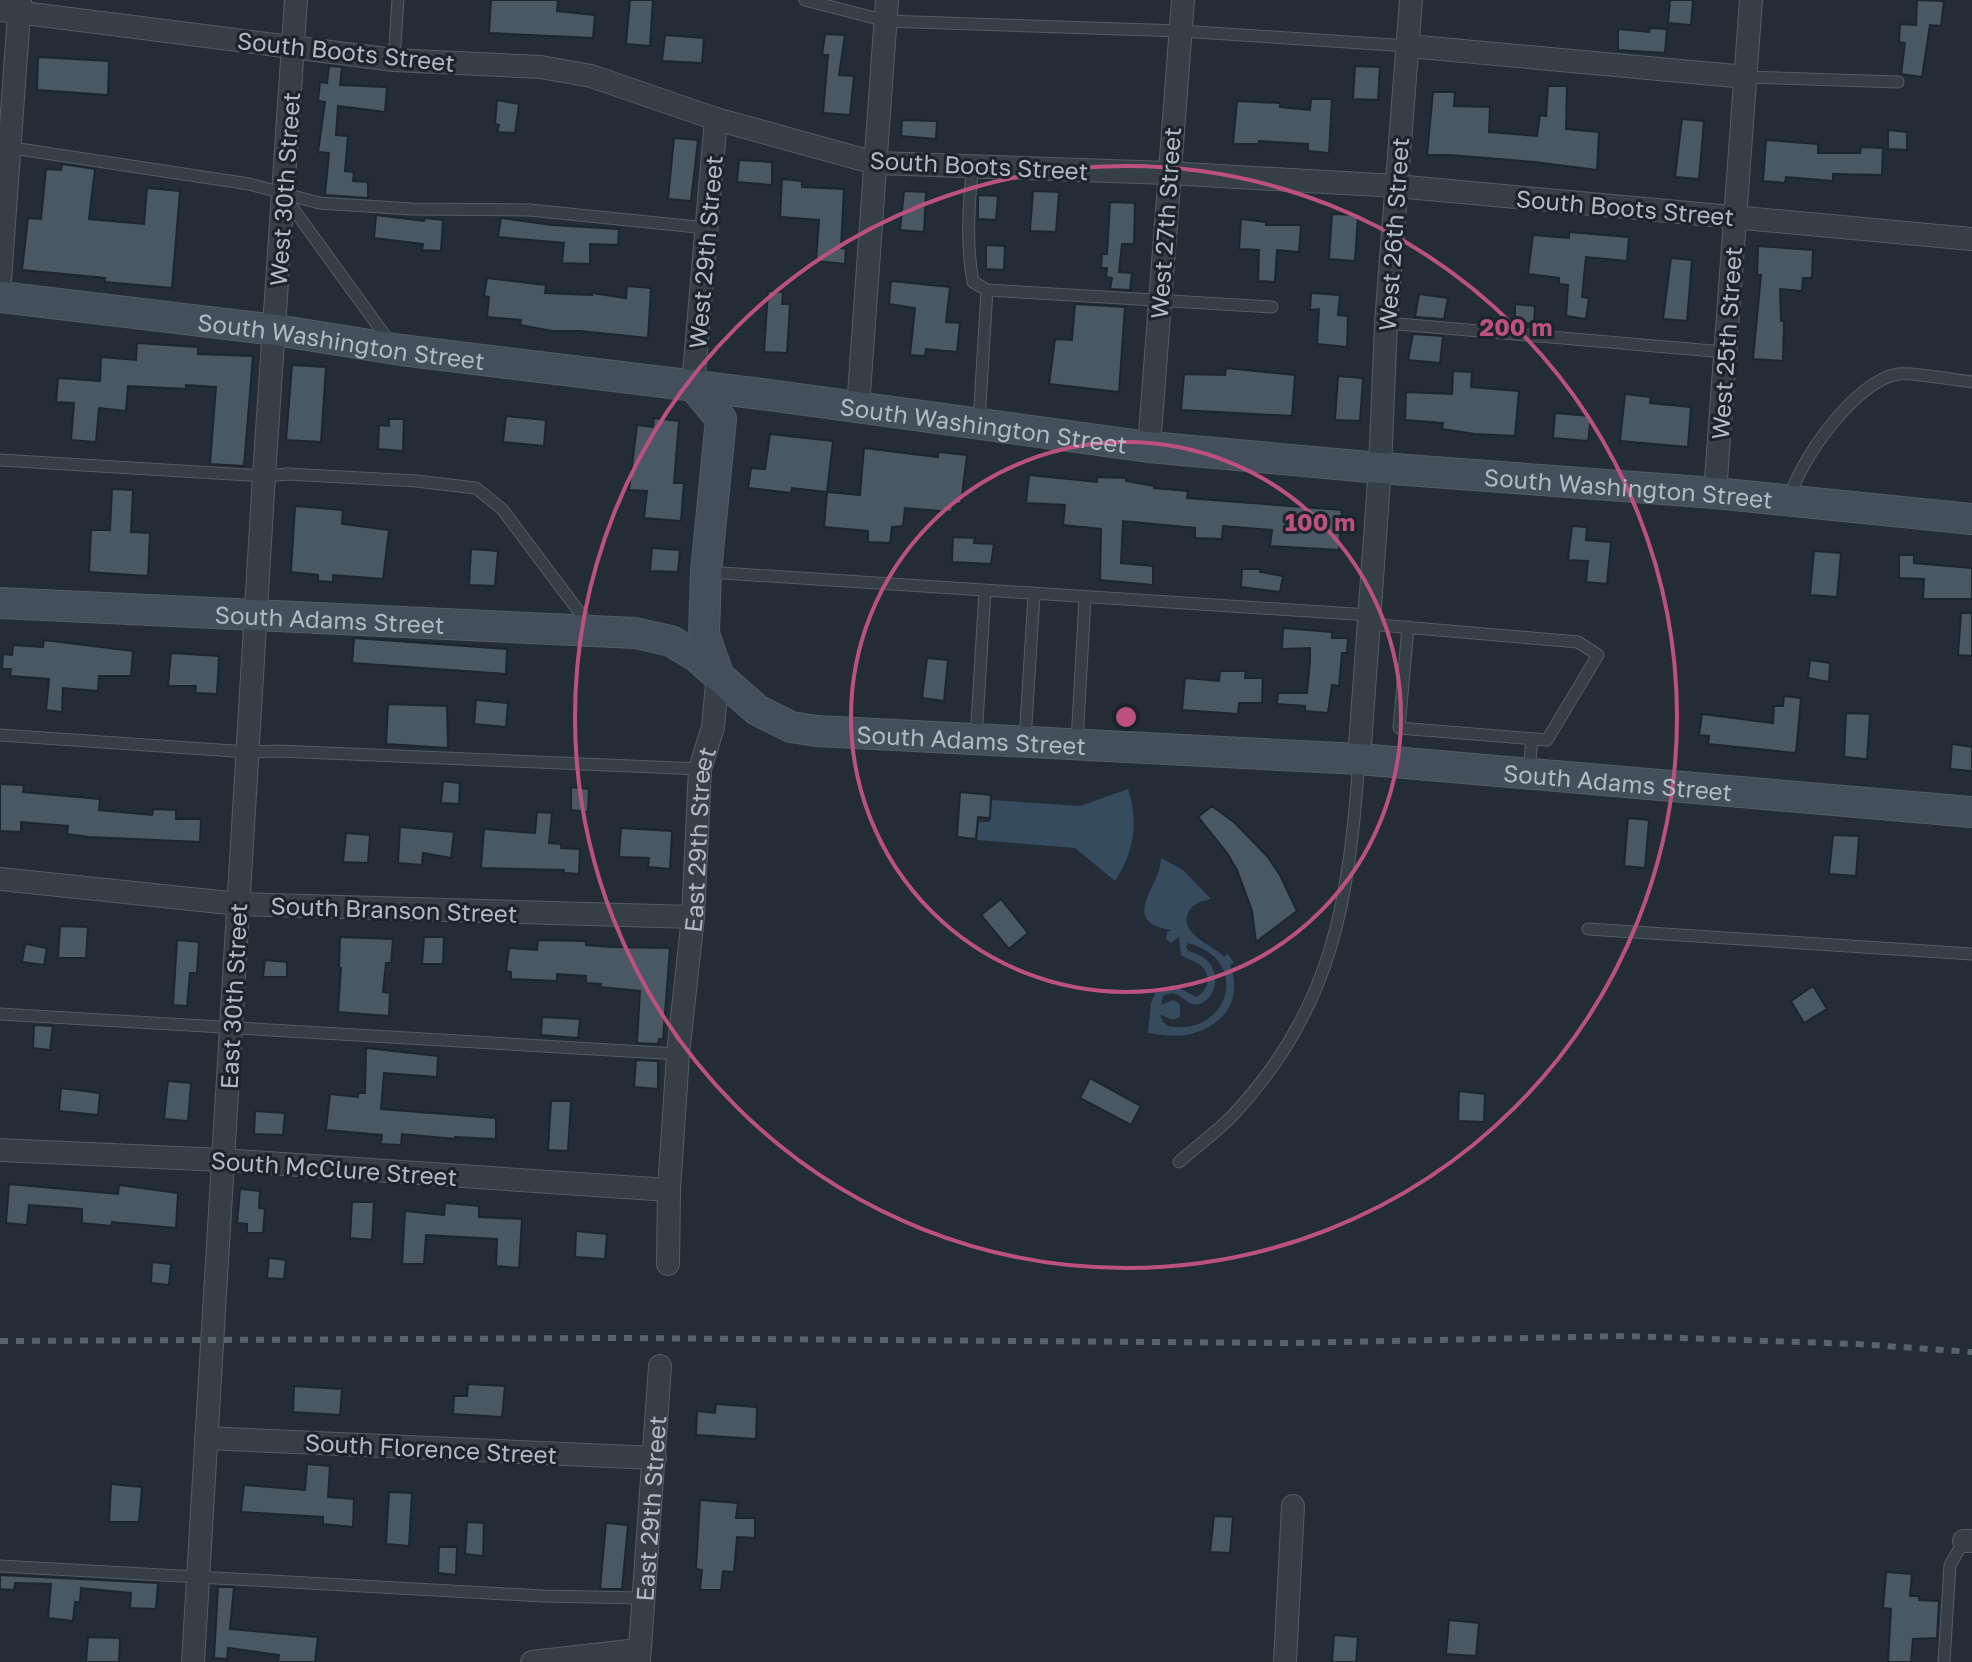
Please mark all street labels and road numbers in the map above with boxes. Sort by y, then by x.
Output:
street label: South Boots Street [236,25,456,77]
street label: West 30th Street [263,91,305,287]
street label: West 27th Street [1144,126,1186,320]
street label: West 26th Street [1372,136,1414,332]
street label: South Boots Street [869,145,1089,185]
street label: West 29th Street [682,154,728,350]
street label: South Boots Street [1515,183,1735,231]
street label: West 25th Street [1705,245,1747,441]
street label: South Washington Street [196,306,486,375]
street label: South Washington Street [838,390,1129,458]
street label: South Washington Street [1483,461,1774,513]
street label: South Adams Street [214,599,445,638]
street label: South Adams Street [856,719,1087,759]
street label: East 29th Street [677,743,721,934]
street label: South Adams Street [1502,757,1734,806]
street label: South Branson Street [270,890,518,928]
street label: East 30th Street [214,902,252,1090]
street label: South McClure Street [210,1145,458,1191]
street label: East 29th Street [629,1414,671,1602]
street label: South Florence Street [304,1427,558,1469]

